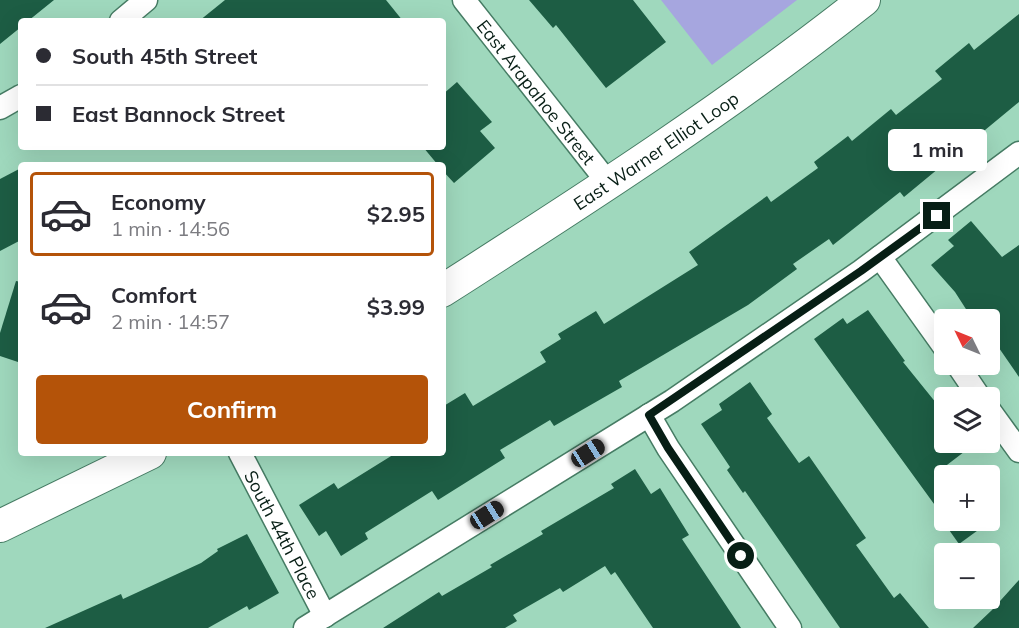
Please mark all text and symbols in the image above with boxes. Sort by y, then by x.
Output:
street label: East Arapahoe Street [472,15,601,169]
text: South 45th Street [72,42,257,70]
street label: East Warner Elliot Loop [569,86,743,215]
text: East Bannock Street [72,100,285,128]
callout: 1 min [888,129,986,171]
text: 1 min [911,137,964,162]
icon: car [39,187,93,241]
text: Economy [111,188,206,216]
text: $2.95 [367,200,425,228]
route end [923,202,950,229]
text: 1 min · 14:56 [111,216,230,241]
icon: car [39,280,93,334]
text: Comfort [111,281,197,309]
text: $3.99 [367,293,425,321]
text: 2 min · 14:57 [111,309,230,334]
north arrow [934,309,1000,375]
map controls [934,309,1000,609]
button: Confirm [36,375,428,444]
button: layers [934,387,1000,453]
car [568,436,608,470]
button: + [934,465,1000,531]
street label: South 44th Place [240,466,326,603]
car [467,498,507,532]
route start [727,542,754,569]
button: − [934,543,1000,609]

